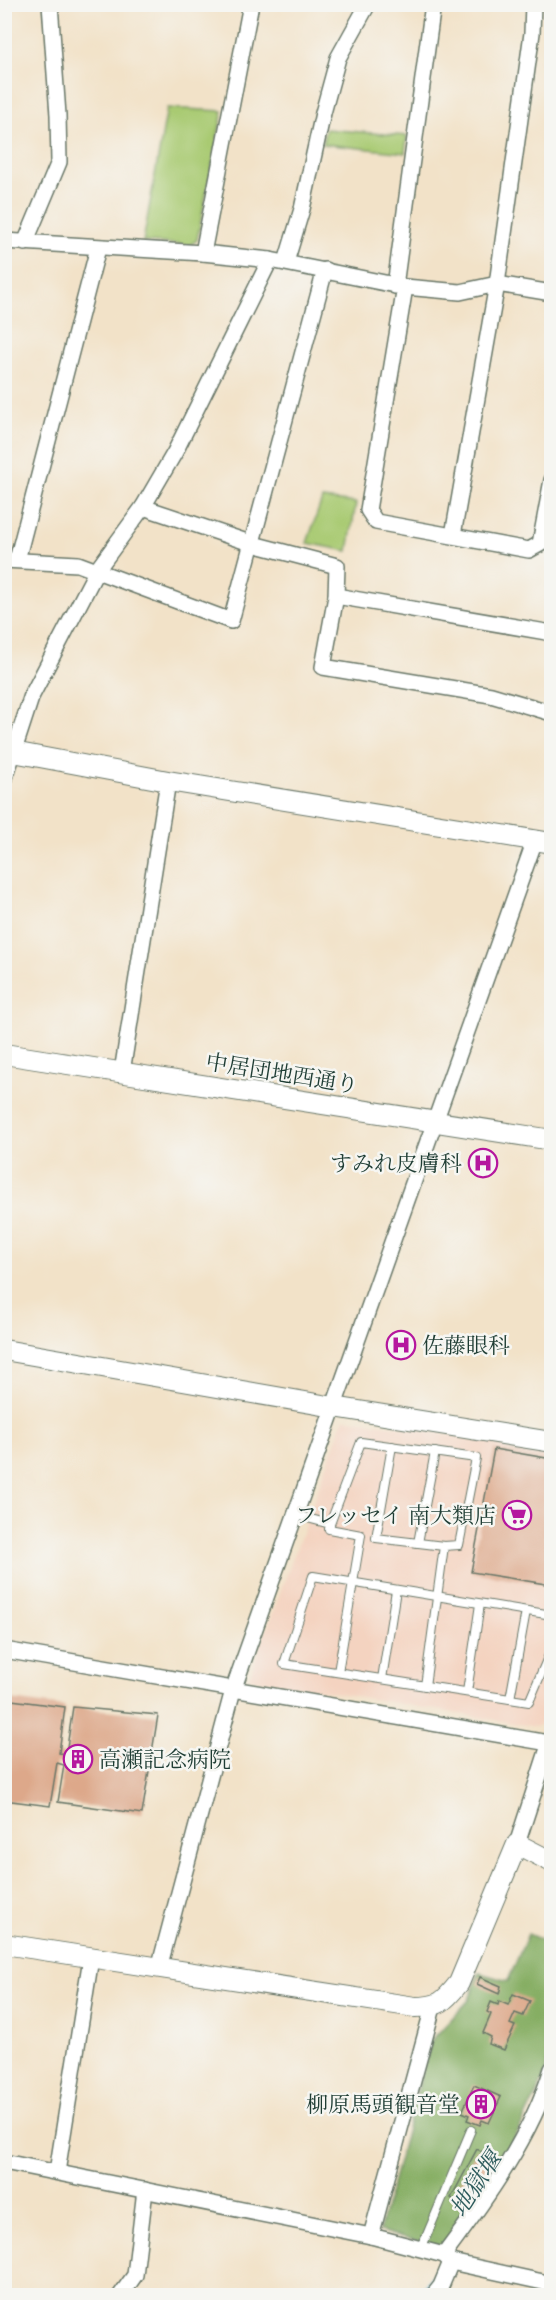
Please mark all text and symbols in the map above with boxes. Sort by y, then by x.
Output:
street label: 中居団地西通り [203,1048,360,1104]
hospital icon: すみれ皮膚科 [467,1147,499,1179]
place label: すみれ皮膚科 [330,1150,462,1182]
hospital icon: 佐藤眼科 [385,1329,417,1361]
place label: 佐藤眼科 [422,1332,510,1364]
supermarket icon: フレッセイ 南大類店 [501,1499,533,1531]
place label: フレッセイ 南大類店 [295,1502,496,1534]
building icon: 高瀬記念病院 [62,1743,94,1775]
place label: 高瀬記念病院 [99,1746,231,1778]
building icon: 柳原馬頭観音堂 [465,2088,497,2120]
place label: 柳原馬頭観音堂 [306,2091,460,2123]
water label: 地獄堰 [444,2142,514,2225]

